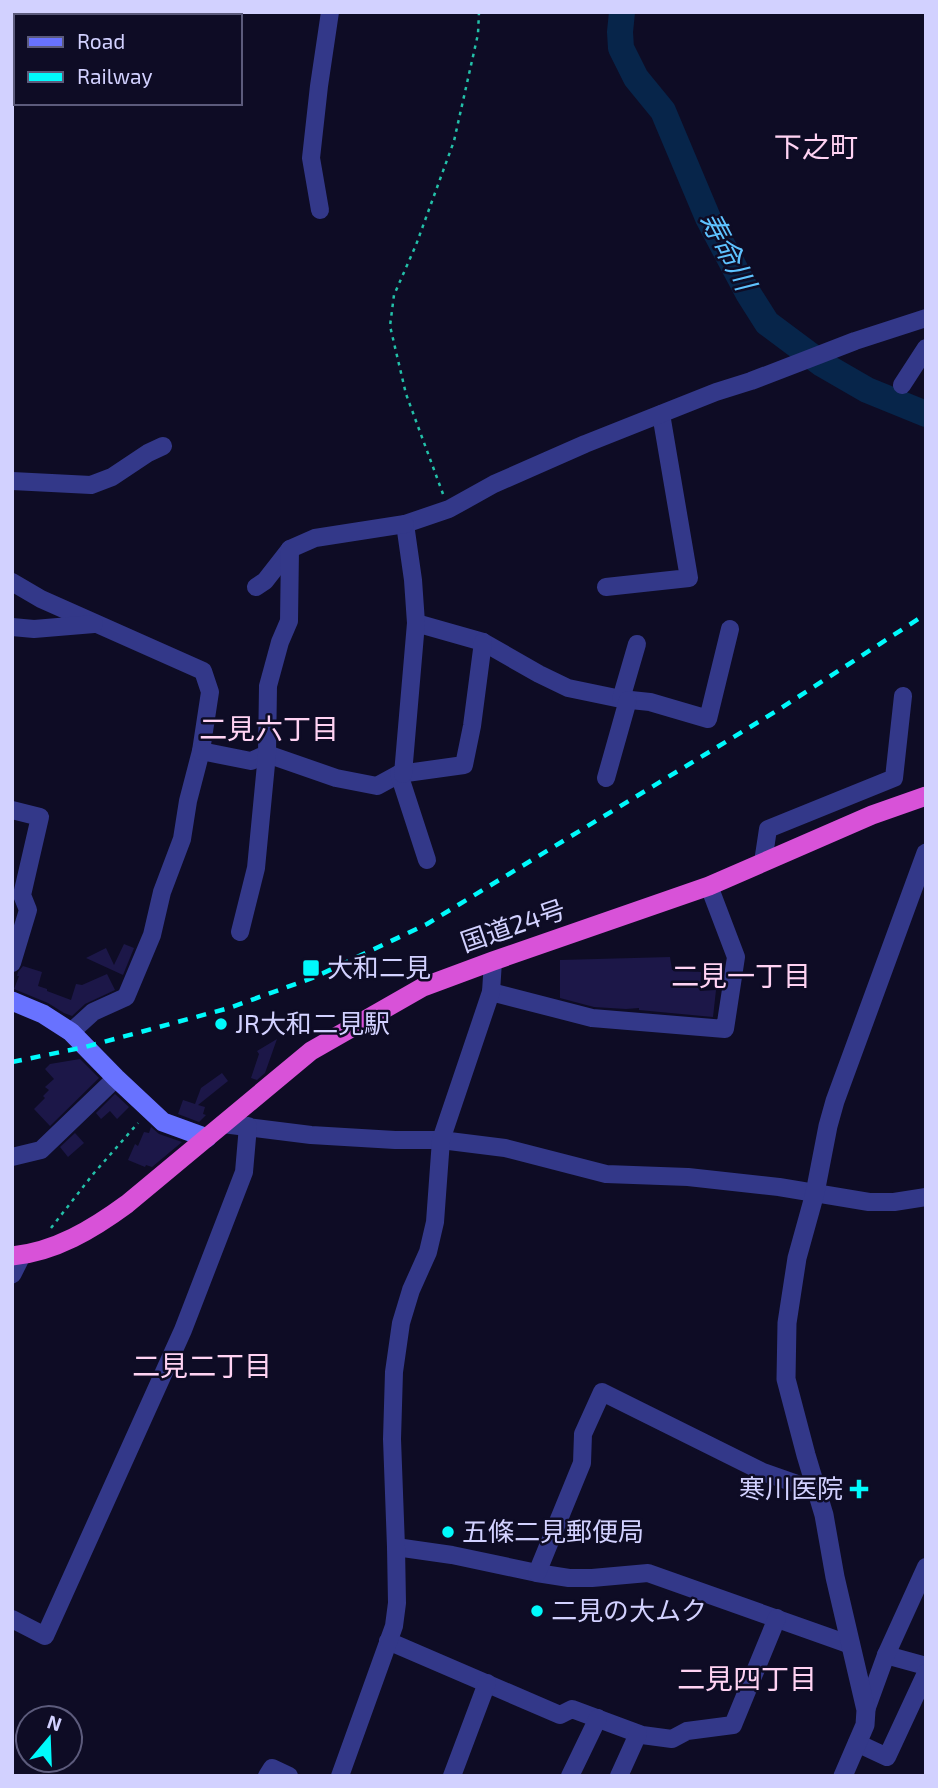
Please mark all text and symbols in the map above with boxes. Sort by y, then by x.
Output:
legend [14,14,242,105]
text: Road [77,28,125,53]
text: Railway [77,63,153,88]
district label: 下之町 [774,129,858,163]
water label: 寿命川 [694,205,765,298]
district label: 二見六丁目 [199,711,339,745]
street label: 国道24号 [456,892,569,957]
place label: 大和二見 [327,951,431,982]
marker: 大和二見 [301,958,321,978]
district label: 二見一丁目 [671,958,811,992]
place label: JR大和二見駅 [235,1007,390,1038]
marker: JR大和二見駅 [213,1016,229,1032]
district label: 二見二丁目 [132,1348,272,1382]
place label: 寒川医院 [739,1472,843,1503]
marker: 寒川医院 [849,1479,869,1499]
place label: 五條二見郵便局 [462,1515,644,1546]
marker: 五條二見郵便局 [440,1524,456,1540]
place label: 二見の大ムク [551,1594,707,1625]
marker: 二見の大ムク [529,1603,545,1619]
district label: 二見四丁目 [677,1661,817,1695]
north arrow [14,1704,84,1774]
text: N [44,1709,65,1736]

